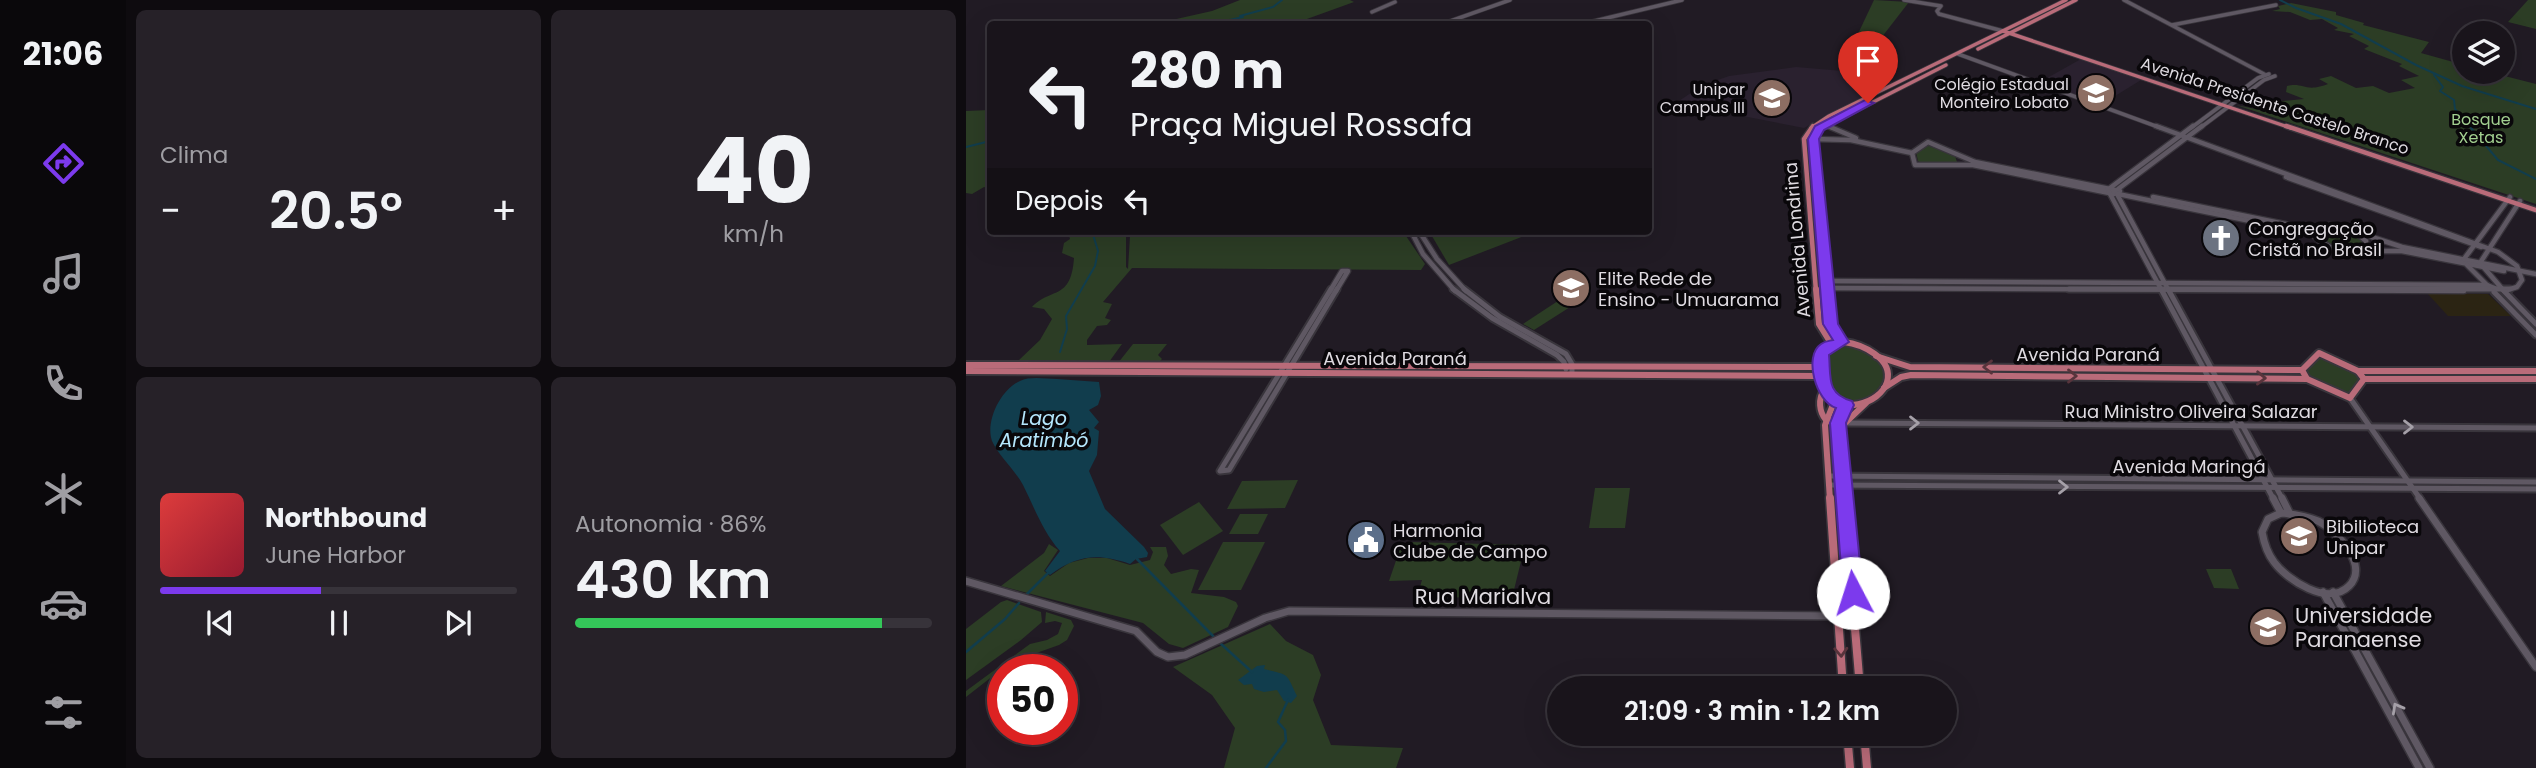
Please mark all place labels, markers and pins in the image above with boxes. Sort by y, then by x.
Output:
pin [1838,31,1898,103]
school or university icon: Colégio Estadual Monteiro Lobato [2075,72,2117,114]
place label: Colégio Estadual Monteiro Lobato [1934,73,2069,114]
school or university icon: Unipar Campus III [1751,77,1793,119]
place label: Unipar Campus III [1660,78,1745,119]
place label: Congregação Cristã no Brasil [2248,216,2382,262]
church icon: Congregação Cristã no Brasil [2200,217,2242,259]
place label: Elite Rede de Ensino - Umuarama [1598,266,1779,312]
school or university icon: Elite Rede de Ensino - Umuarama [1550,267,1592,309]
place label: Bibilioteca Unipar [2326,514,2419,560]
school or university icon: Bibilioteca Unipar [2278,515,2320,557]
place label: Harmonia Clube de Campo [1393,518,1547,564]
public building icon: Harmonia Clube de Campo [1345,519,1387,561]
place label: Universidade Paranaense [2295,601,2432,654]
school or university icon: Universidade Paranaense [2247,606,2289,648]

